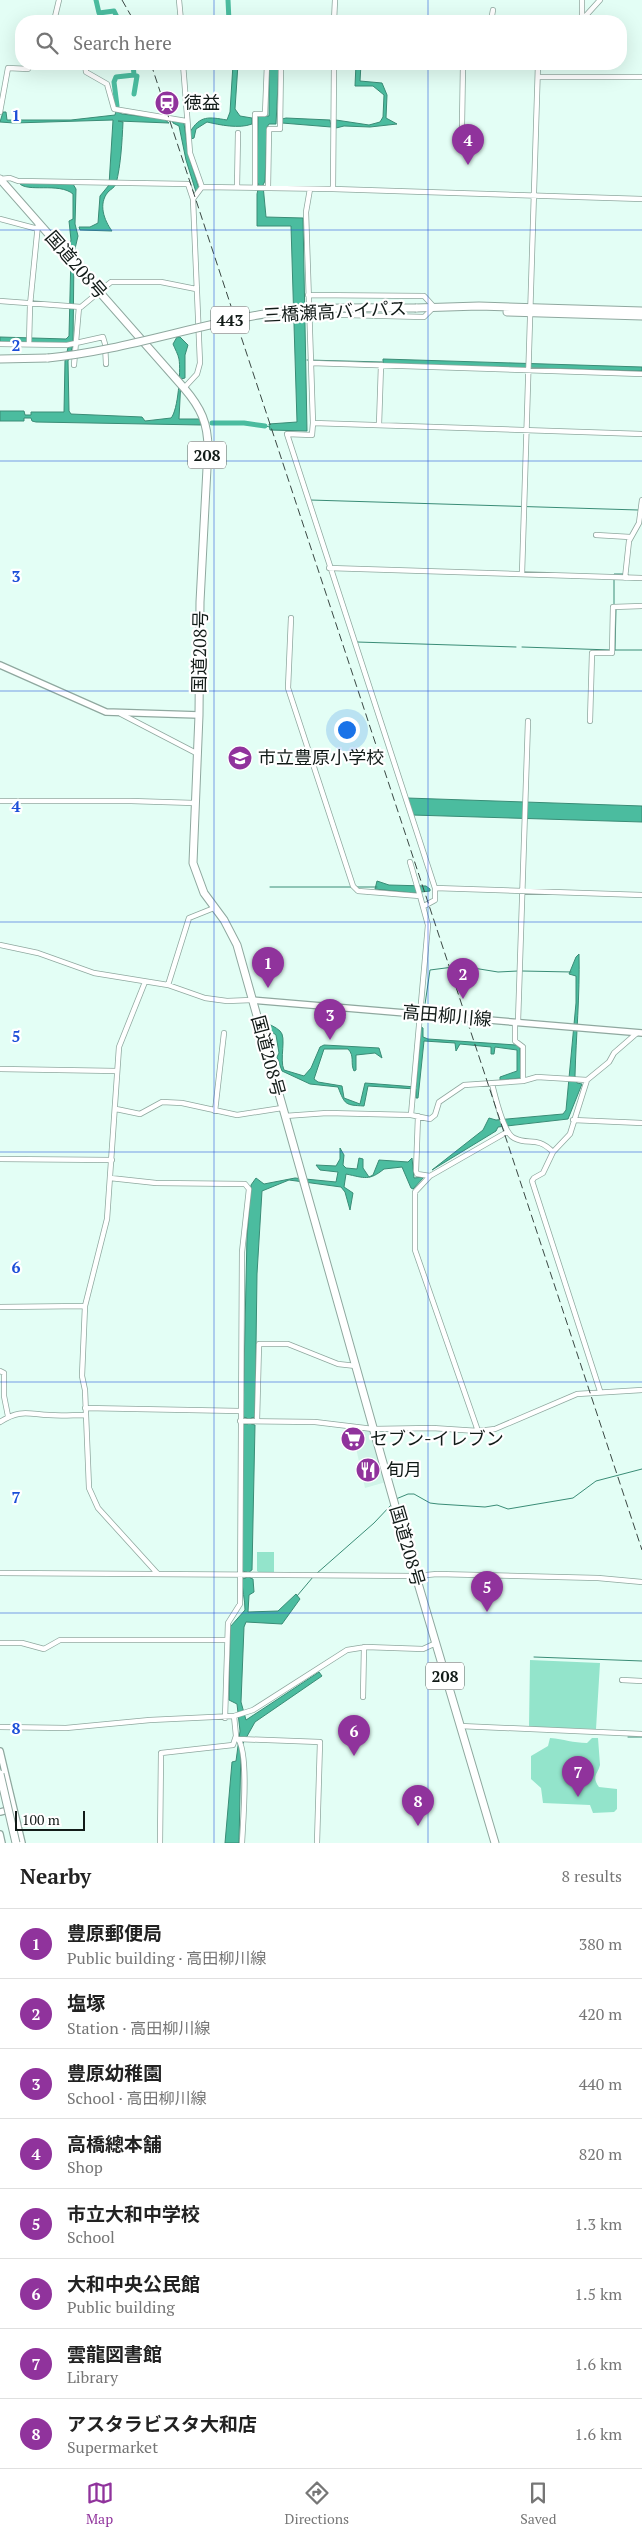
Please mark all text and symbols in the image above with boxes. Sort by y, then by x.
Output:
search box [15,15,627,70]
icon: search [33,29,61,57]
text: Search here [73,30,172,55]
station icon: 徳益 [154,90,180,116]
place label: 徳益 [184,90,220,114]
text: 1 [11,104,21,126]
pin: 4 [452,124,484,165]
street label: 国道208号 [41,225,113,303]
street label: 三橋瀬高バイパス [263,295,407,327]
road number: 443 [211,306,249,334]
text: 2 [11,334,21,356]
road number: 208 [188,442,226,468]
text: 3 [11,565,21,587]
street label: 国道208号 [186,610,212,694]
your location [334,717,360,743]
school or university icon: 市立豊原小学校 [227,745,253,771]
place label: 市立豊原小学校 [258,745,384,769]
text: 4 [11,795,21,817]
pin: 1 [252,947,284,988]
pin: 2 [447,958,479,999]
pin: 3 [314,999,346,1040]
street label: 高田柳川線 [401,999,493,1031]
street label: 国道208号 [247,1013,291,1099]
text: 5 [11,1025,21,1047]
text: 6 [11,1256,21,1278]
supermarket icon: セブン-イレブン [340,1426,366,1452]
place label: セブン-イレブン [370,1426,504,1450]
restaurant icon: 旬月 [355,1457,381,1483]
place label: 旬月 [386,1457,422,1481]
text: 7 [11,1486,21,1508]
street label: 国道208号 [385,1503,431,1589]
pin: 5 [471,1571,503,1612]
road number: 208 [426,1662,464,1690]
pin: 6 [338,1715,370,1756]
text: 8 [11,1717,21,1739]
pin: 7 [562,1756,594,1797]
pin: 8 [402,1785,434,1826]
scale bar [15,1808,85,1831]
text: 100 m [22,1810,60,1829]
text: Nearby [20,1862,91,1890]
text: 8 results [562,1865,622,1887]
text: 豊原郵便局 [67,1920,162,1945]
text: 1 [31,1933,41,1955]
text: 380 m [579,1933,622,1955]
text: Public building · 高田柳川線 [67,1947,266,1969]
text: 塩塚 [67,1990,105,2015]
text: 2 [31,2003,41,2025]
text: 420 m [579,2003,622,2025]
text: Station · 高田柳川線 [67,2017,210,2039]
text: 豊原幼稚園 [67,2060,162,2085]
text: 3 [31,2073,41,2095]
text: 440 m [579,2073,622,2095]
text: School · 高田柳川線 [67,2087,207,2109]
text: 高橋總本舗 [67,2131,162,2156]
text: 4 [31,2143,41,2165]
text: 820 m [579,2143,622,2165]
text: Shop [67,2156,103,2178]
text: 市立大和中学校 [67,2201,200,2226]
text: 5 [31,2213,41,2235]
text: 1.3 km [575,2213,622,2235]
text: School [67,2226,115,2248]
text: 大和中央公民館 [67,2271,200,2296]
text: 6 [31,2283,41,2305]
text: 1.5 km [575,2283,622,2305]
text: Public building [67,2296,175,2318]
text: 雲龍図書館 [67,2341,162,2366]
text: 7 [31,2353,41,2375]
text: 1.6 km [575,2353,622,2375]
text: Library [67,2366,118,2388]
text: アスタラビスタ大和店 [67,2411,257,2436]
text: 8 [31,2423,41,2445]
text: 1.6 km [575,2423,622,2445]
text: Supermarket [67,2436,158,2458]
tab: Map [86,2479,114,2528]
tab: Directions [285,2479,349,2528]
tab: Saved [520,2479,556,2528]

